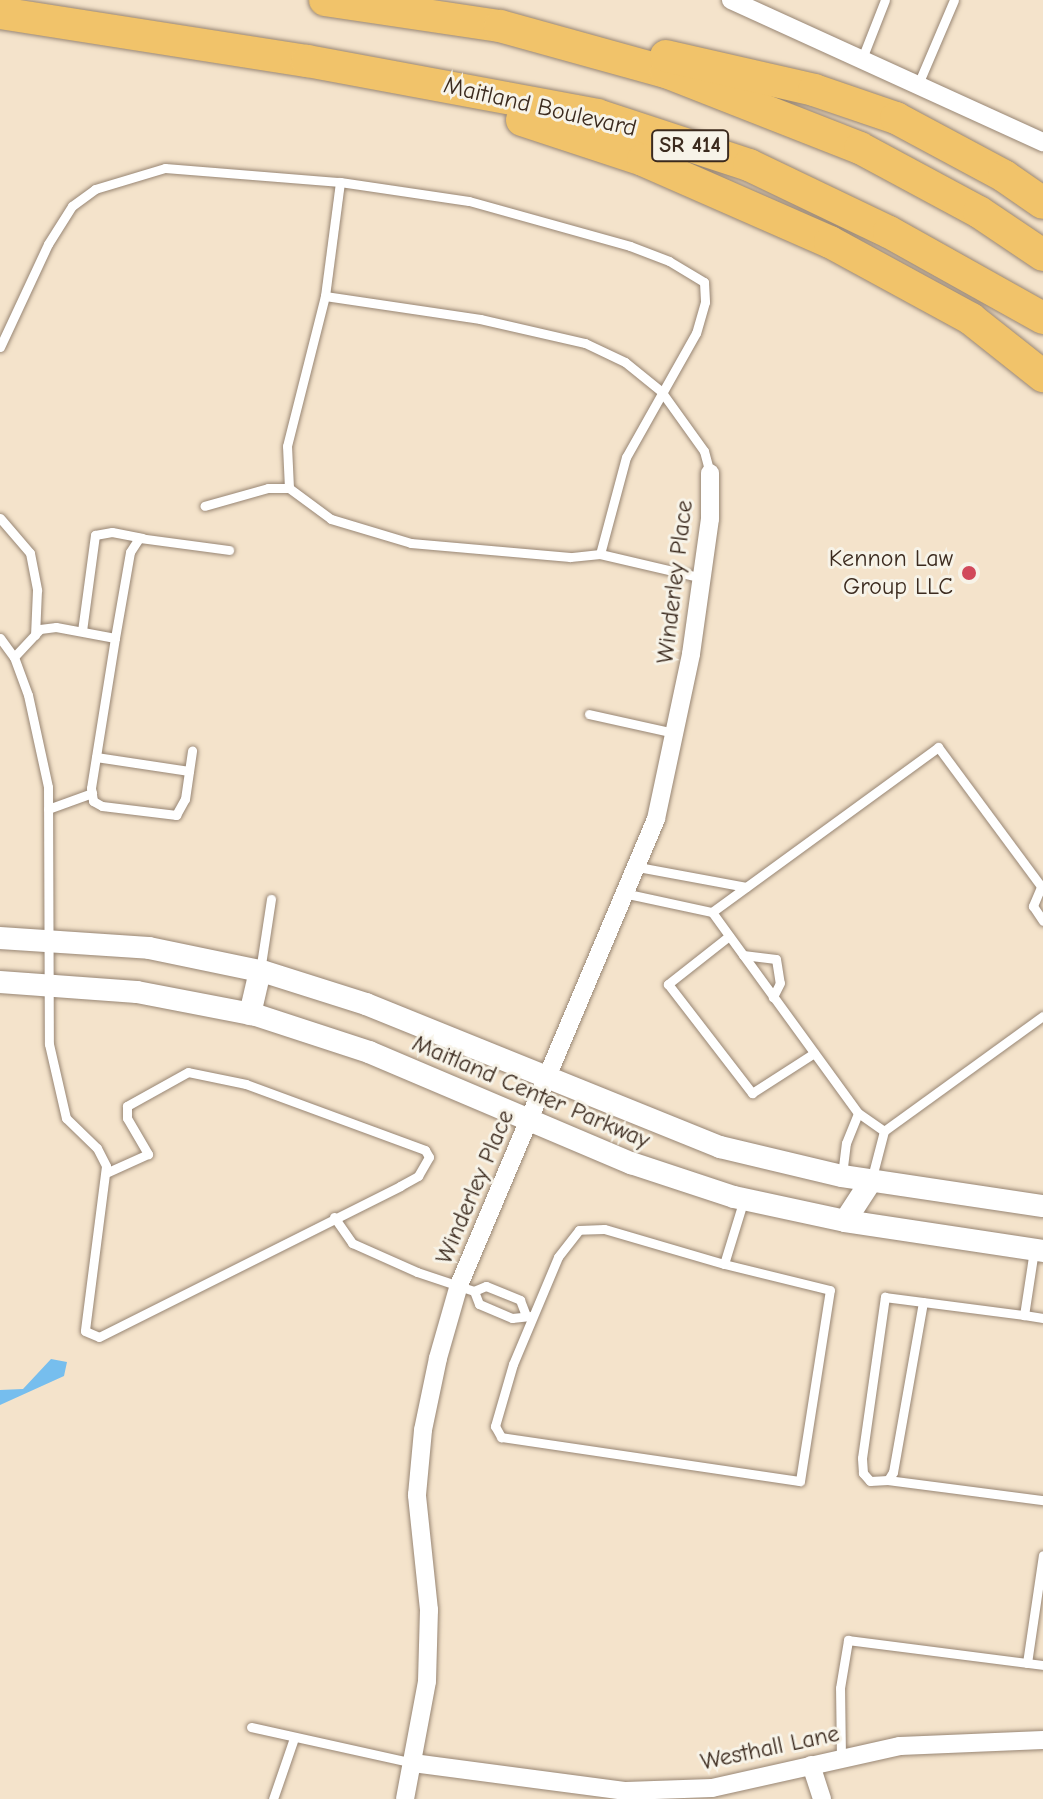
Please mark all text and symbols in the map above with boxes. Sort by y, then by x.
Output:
street label: Maitland Boulevard [441,71,639,143]
road number: SR 414 [650,128,730,164]
street label: Winderley Place [651,499,699,665]
place label: Kennon Law Group LLC [829,545,953,601]
marker: Kennon Law Group LLC [960,564,978,582]
street label: Maitland Center Parkway [408,1029,654,1155]
street label: Winderley Place [430,1106,520,1268]
street label: Westhall Lane [698,1719,842,1777]

